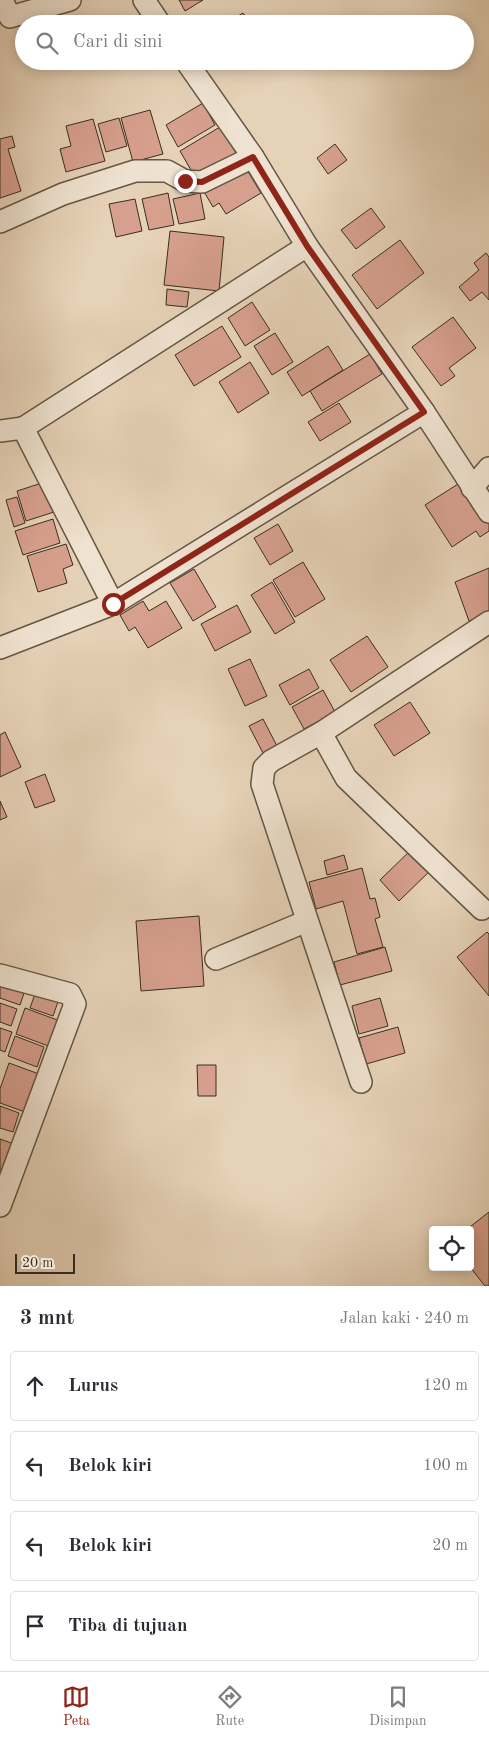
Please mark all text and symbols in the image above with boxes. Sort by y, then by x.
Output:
search box [15,15,474,70]
icon: search [33,29,61,57]
text: Cari di sini [73,33,163,52]
route end [174,170,197,193]
route start [102,593,125,616]
map controls [429,1226,474,1271]
button: locate [429,1226,474,1271]
scale bar [15,1251,75,1274]
text: 20 m [22,1256,53,1270]
text: 3 mnt [20,1308,74,1329]
text: Jalan kaki · 240 m [340,1311,469,1327]
icon: ahead [21,1372,49,1400]
text: Lurus [68,1377,118,1396]
text: 120 m [423,1378,468,1394]
icon: left [21,1452,49,1480]
text: Belok kiri [68,1457,152,1476]
text: 100 m [423,1458,468,1474]
icon: left [21,1532,49,1560]
text: Belok kiri [68,1537,152,1556]
text: 20 m [432,1538,468,1554]
icon: arrive [21,1612,49,1640]
text: Tiba di tujuan [68,1617,188,1636]
tab: Peta [62,1683,90,1730]
tab: Rute [215,1683,244,1730]
tab: Disimpan [369,1683,427,1730]

